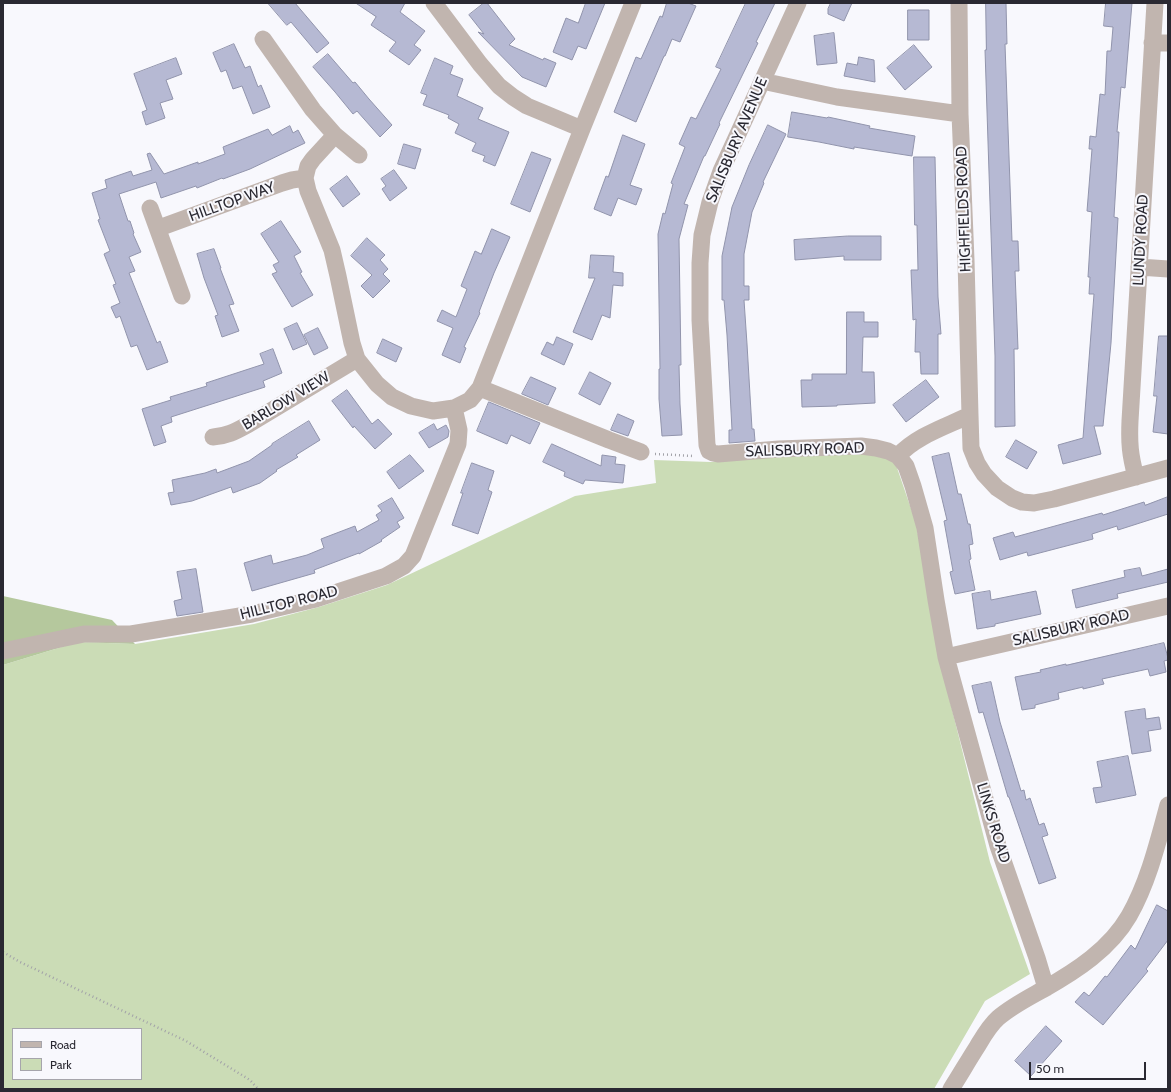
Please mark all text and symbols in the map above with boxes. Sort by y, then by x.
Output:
street label: SALISBURY AVENUE [702,75,772,205]
street label: HIGHFIELDS ROAD [953,146,975,272]
street label: HILLTOP WAY [187,178,277,226]
street label: LUNDY ROAD [1130,194,1152,286]
street label: BARLOW VIEW [239,368,333,434]
street label: SALISBURY ROAD [745,439,865,461]
street label: HILLTOP ROAD [238,582,340,624]
street label: SALISBURY ROAD [1011,606,1131,650]
street label: LINKS ROAD [972,781,1014,865]
legend [12,1028,142,1080]
text: Road [50,1037,76,1052]
scale bar [1031,1054,1148,1080]
text: Park [50,1057,72,1072]
text: 50 m [1036,1061,1064,1076]

